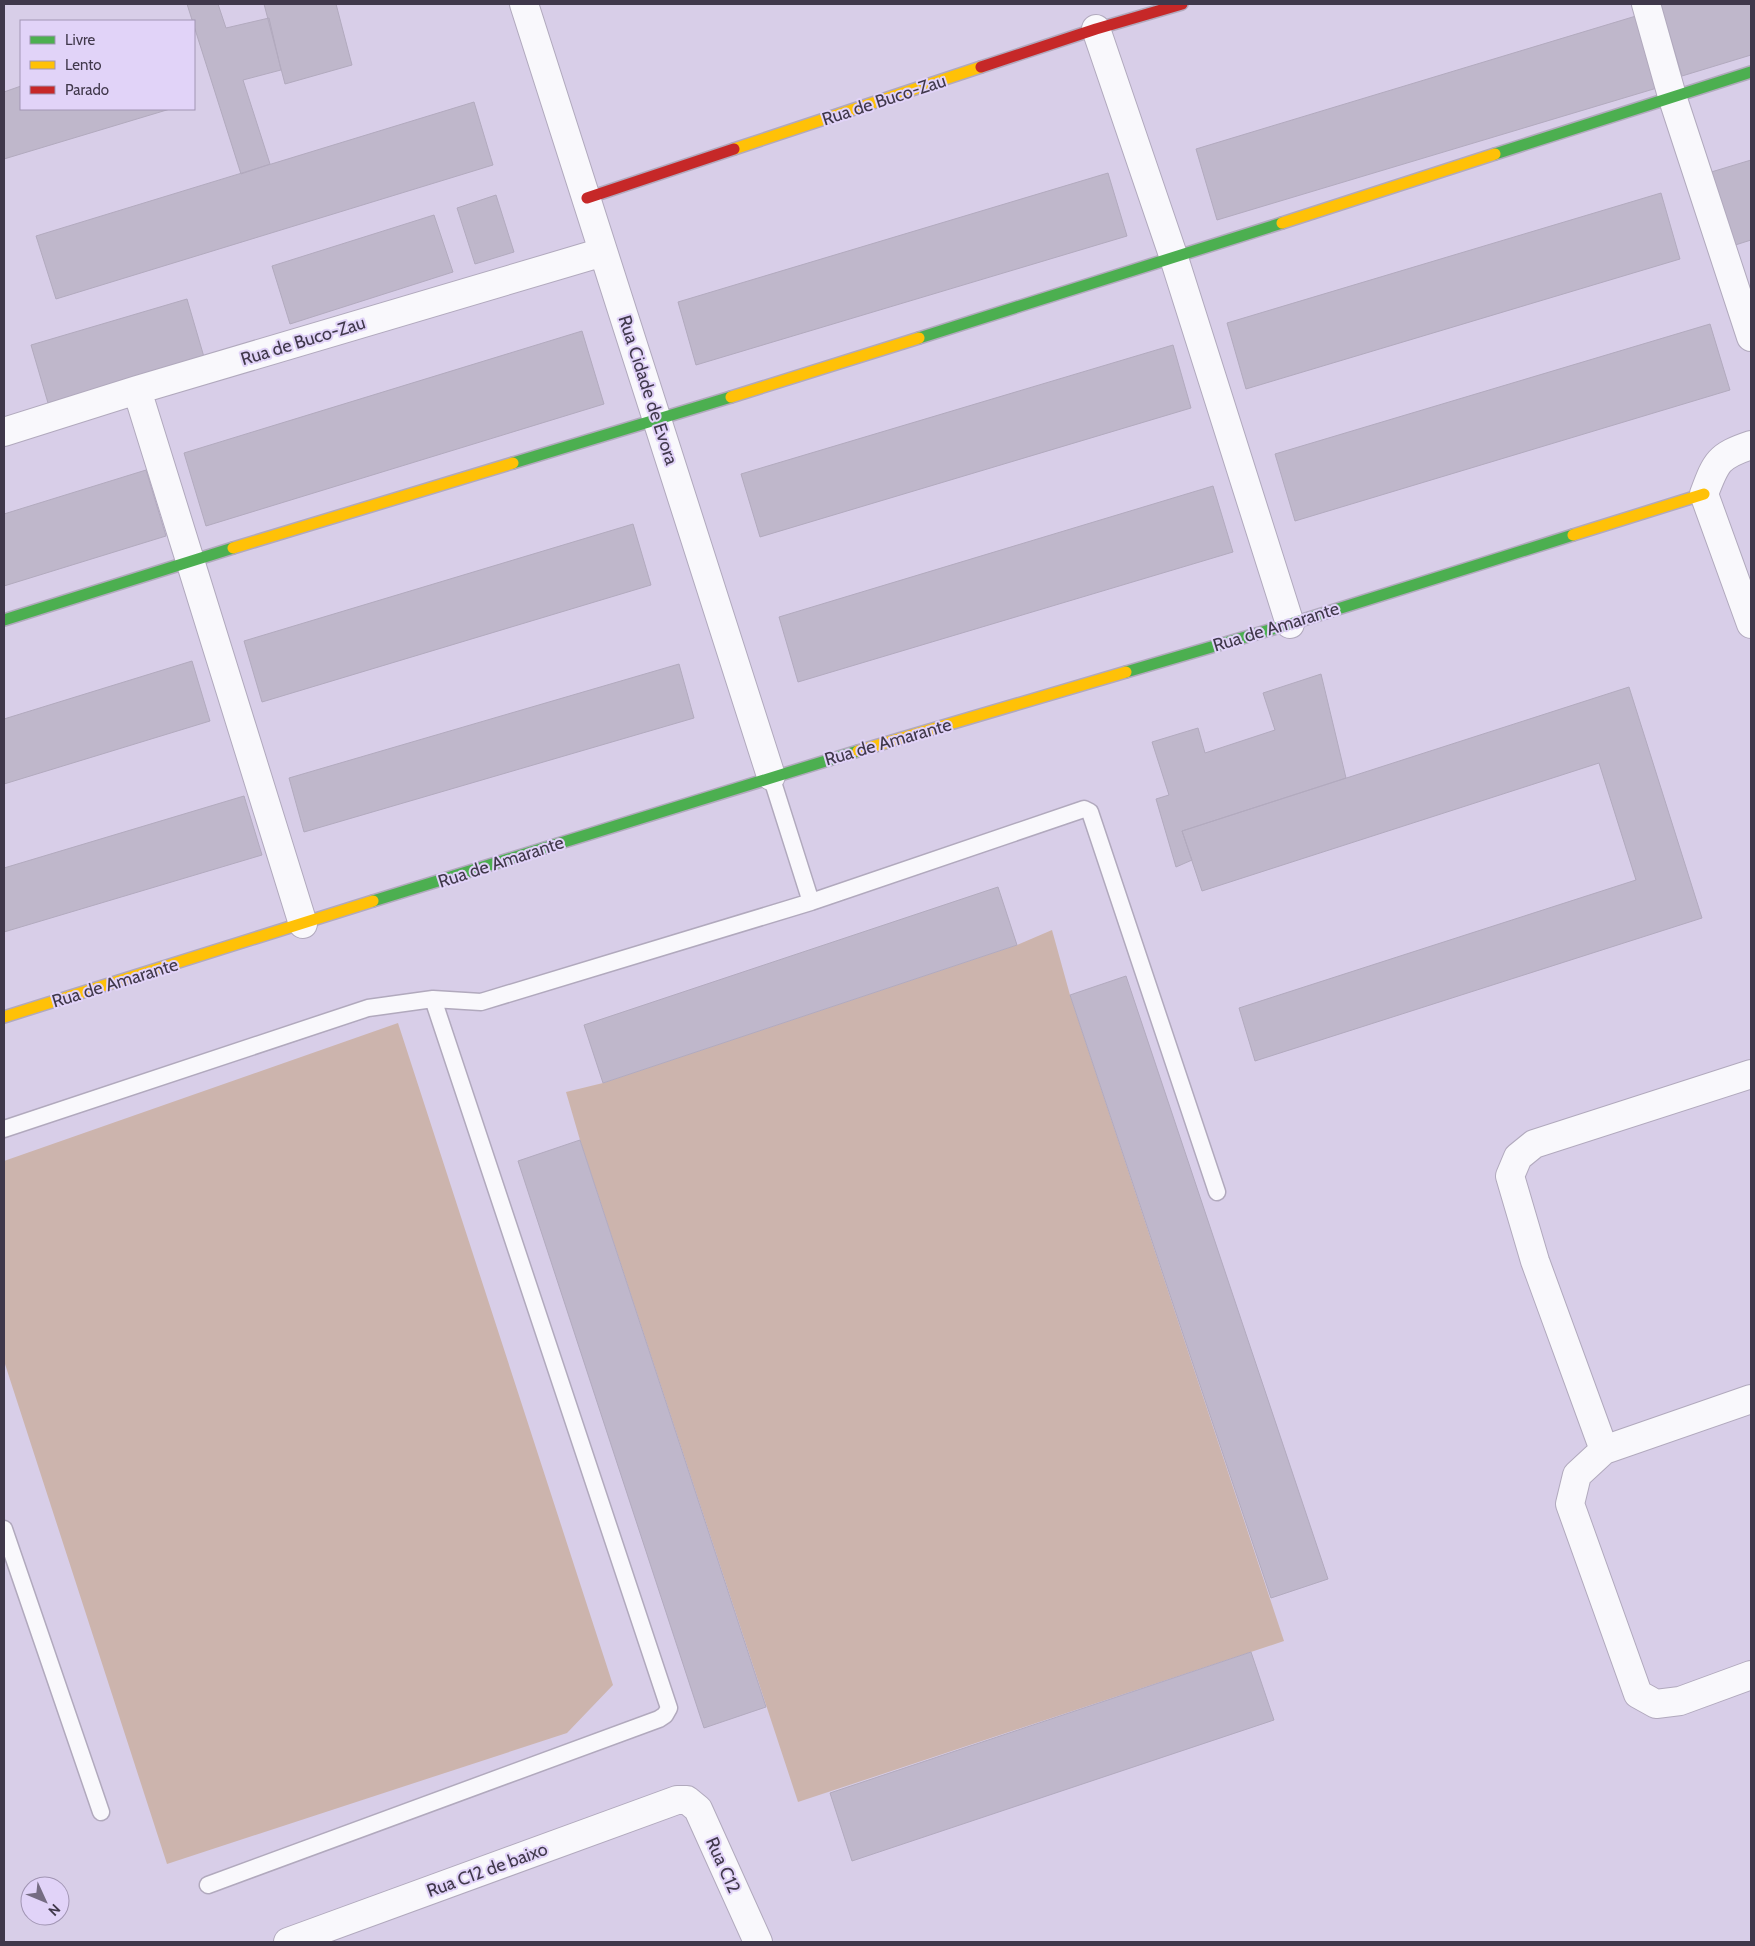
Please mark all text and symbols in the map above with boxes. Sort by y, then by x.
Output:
legend [20,20,195,110]
text: Livre [65,31,96,49]
text: Lento [65,56,102,74]
street label: Rua de Buco-Zau [819,70,949,130]
text: Parado [65,81,109,99]
street label: Rua de Buco-Zau [238,312,368,370]
street label: Rua Cidade de Evora [613,312,683,468]
street label: Rua de Amarante [1210,597,1342,657]
street label: Rua de Amarante [822,713,954,771]
street label: Rua de Amarante [435,831,567,893]
street label: Rua de Amarante [49,953,181,1013]
street label: Rua C12 [701,1834,745,1896]
street label: Rua C12 de baixo [424,1838,551,1902]
north arrow [20,1876,70,1926]
text: N [44,1900,64,1920]

